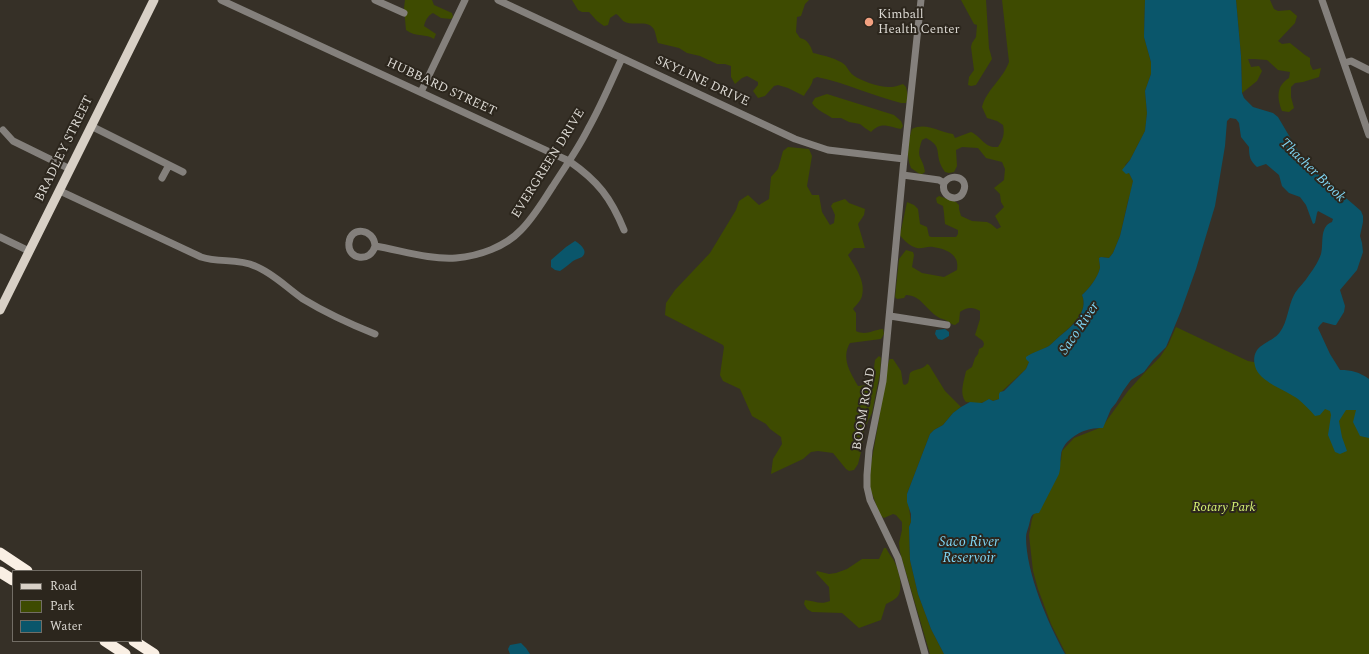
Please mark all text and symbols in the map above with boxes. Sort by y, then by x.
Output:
place label: Kimball Health Center [878,7,960,38]
marker: Kimball Health Center [863,16,875,28]
street label: SKYLINE DRIVE [653,53,751,111]
street label: HUBBARD STREET [384,56,498,120]
street label: BRADLEY STREET [33,93,97,205]
street label: EVERGREEN DRIVE [509,106,589,222]
water label: Thacher Brook [1276,136,1348,206]
water label: Saco River [1056,299,1104,359]
street label: BOOM ROAD [850,366,880,452]
park label: Rotary Park [1192,500,1256,516]
water label: Saco River Reservoir [939,535,999,568]
legend [12,570,142,642]
text: Road [50,577,77,596]
text: Park [50,597,75,616]
text: Water [50,617,82,636]

